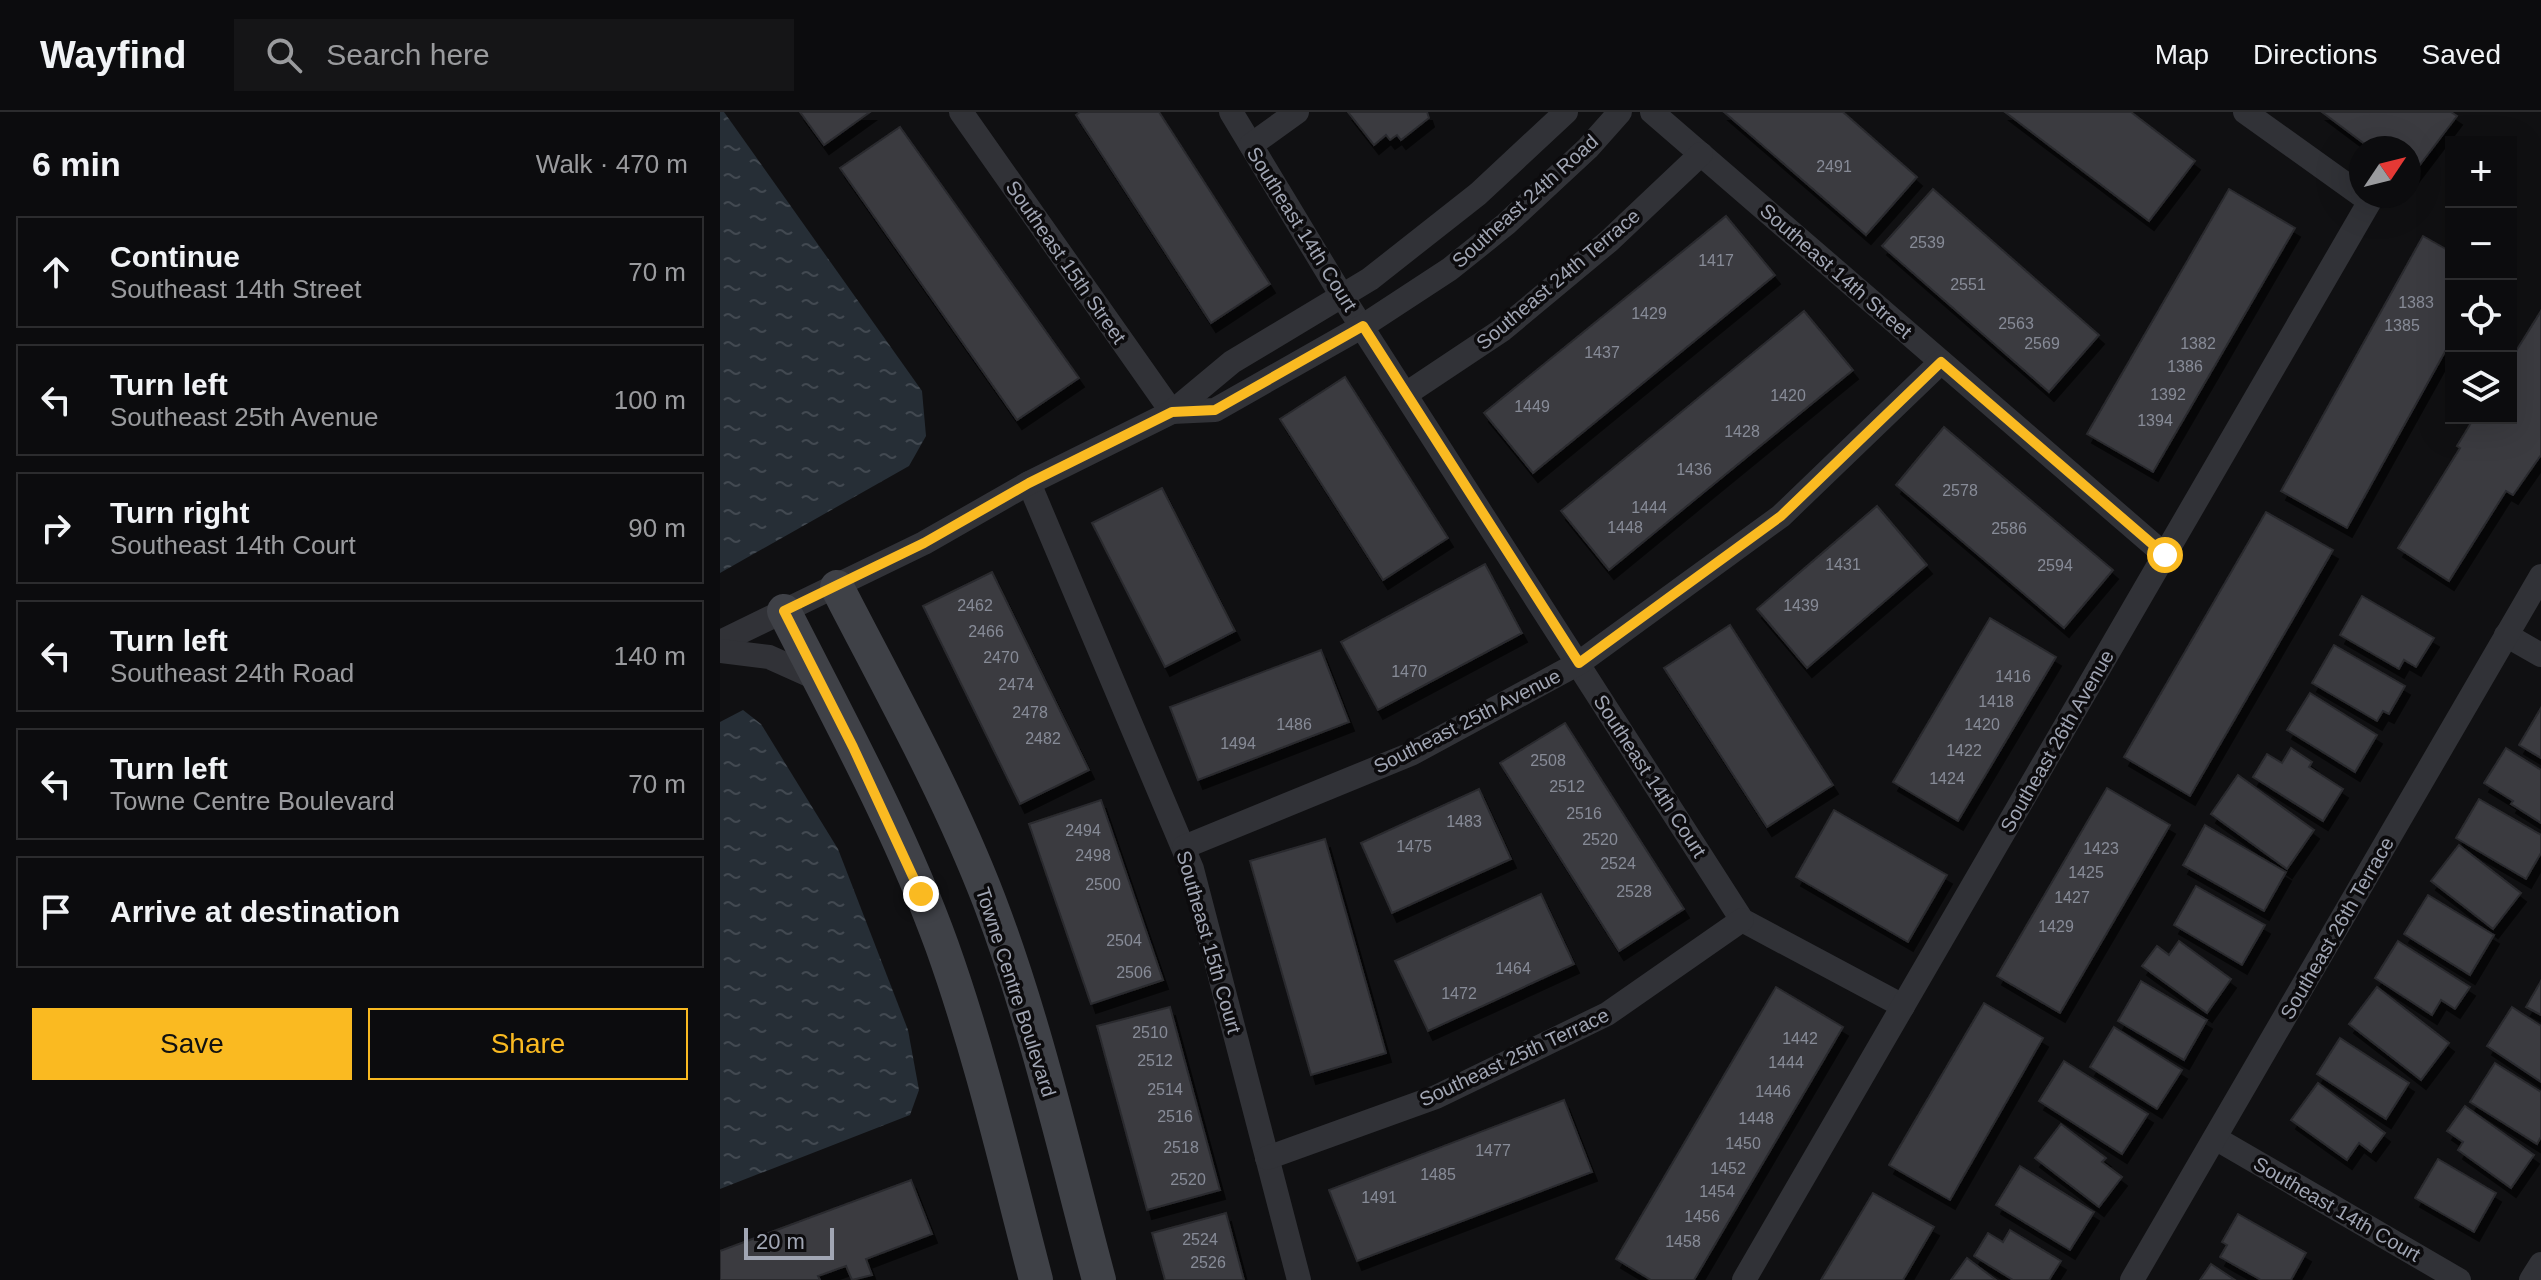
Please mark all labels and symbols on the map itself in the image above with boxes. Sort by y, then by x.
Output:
street label: Southeast 24th Road [1448,130,1602,272]
north arrow [2349,136,2421,208]
street label: Southeast 14th Court [1243,143,1362,315]
house number: 2491 [1816,158,1852,175]
street label: Southeast 15th Street [1002,176,1131,348]
street label: Southeast 14th Street [1756,199,1917,343]
street label: Southeast 24th Terrace [1472,204,1644,354]
house number: 2539 [1909,234,1945,251]
house number: 1417 [1698,252,1734,269]
house number: 2551 [1950,276,1986,293]
house number: 1383 [2398,294,2434,311]
house number: 1429 [1631,305,1667,322]
house number: 2563 [1998,315,2034,332]
house number: 1385 [2384,317,2420,334]
house number: 2569 [2024,335,2060,352]
house number: 1382 [2180,335,2216,352]
house number: 1437 [1584,344,1620,361]
house number: 1386 [2167,358,2203,375]
house number: 1392 [2150,386,2186,403]
house number: 1420 [1770,387,1806,404]
house number: 1449 [1514,398,1550,415]
house number: 1394 [2137,412,2173,429]
house number: 1428 [1724,423,1760,440]
house number: 1436 [1676,461,1712,478]
house number: 2578 [1942,482,1978,499]
house number: 1444 [1631,499,1667,516]
house number: 1448 [1607,519,1643,536]
house number: 2586 [1991,520,2027,537]
route start [2147,537,2183,573]
house number: 1431 [1825,556,1861,573]
house number: 2594 [2037,557,2073,574]
house number: 2462 [957,597,993,614]
house number: 1439 [1783,597,1819,614]
house number: 2466 [968,623,1004,640]
street label: Southeast 26th Avenue [1996,646,2118,836]
house number: 2470 [983,649,1019,666]
house number: 1470 [1391,663,1427,680]
street label: Southeast 25th Avenue [1370,664,1564,778]
house number: 1416 [1995,668,2031,685]
house number: 2474 [998,676,1034,693]
street label: Southeast 14th Court [1589,691,1711,862]
house number: 1418 [1978,693,2014,710]
house number: 2478 [1012,704,1048,721]
house number: 1486 [1276,716,1312,733]
house number: 1420 [1964,716,2000,733]
house number: 2482 [1025,730,1061,747]
house number: 1494 [1220,735,1256,752]
house number: 1422 [1946,742,1982,759]
house number: 2508 [1530,752,1566,769]
house number: 1424 [1929,770,1965,787]
house number: 2512 [1549,778,1585,795]
house number: 2516 [1566,805,1602,822]
house number: 1483 [1446,813,1482,830]
house number: 2494 [1065,822,1101,839]
house number: 2520 [1582,831,1618,848]
street label: Southeast 26th Terrace [2276,833,2398,1023]
house number: 1475 [1396,838,1432,855]
house number: 1423 [2083,840,2119,857]
house number: 2498 [1075,847,1111,864]
street label: Southeast 15th Court [1172,848,1246,1036]
house number: 2524 [1600,855,1636,872]
house number: 1425 [2068,864,2104,881]
route end [903,876,939,912]
house number: 2500 [1085,876,1121,893]
house number: 2528 [1616,883,1652,900]
street label: Towne Centre Boulevard [972,884,1060,1100]
house number: 1427 [2054,889,2090,906]
house number: 1429 [2038,918,2074,935]
house number: 2504 [1106,932,1142,949]
house number: 1464 [1495,960,1531,977]
house number: 2506 [1116,964,1152,981]
house number: 1472 [1441,985,1477,1002]
street label: Southeast 25th Terrace [1416,1003,1612,1111]
house number: 2510 [1132,1024,1168,1041]
house number: 1442 [1782,1030,1818,1047]
house number: 2512 [1137,1052,1173,1069]
house number: 1444 [1768,1054,1804,1071]
house number: 2514 [1147,1081,1183,1098]
house number: 1446 [1755,1083,1791,1100]
house number: 2516 [1157,1108,1193,1125]
house number: 1448 [1738,1110,1774,1127]
house number: 1450 [1725,1135,1761,1152]
house number: 2518 [1163,1139,1199,1156]
house number: 1477 [1475,1142,1511,1159]
street label: Southeast 14th Court [2250,1152,2425,1266]
house number: 1452 [1710,1160,1746,1177]
house number: 1485 [1420,1166,1456,1183]
house number: 2520 [1170,1171,1206,1188]
house number: 1454 [1699,1183,1735,1200]
house number: 1491 [1361,1189,1397,1206]
house number: 1456 [1684,1208,1720,1225]
scale bar [744,1224,834,1260]
house number: 2524 [1182,1231,1218,1248]
house number: 1458 [1665,1233,1701,1250]
house number: 2526 [1190,1254,1226,1271]

